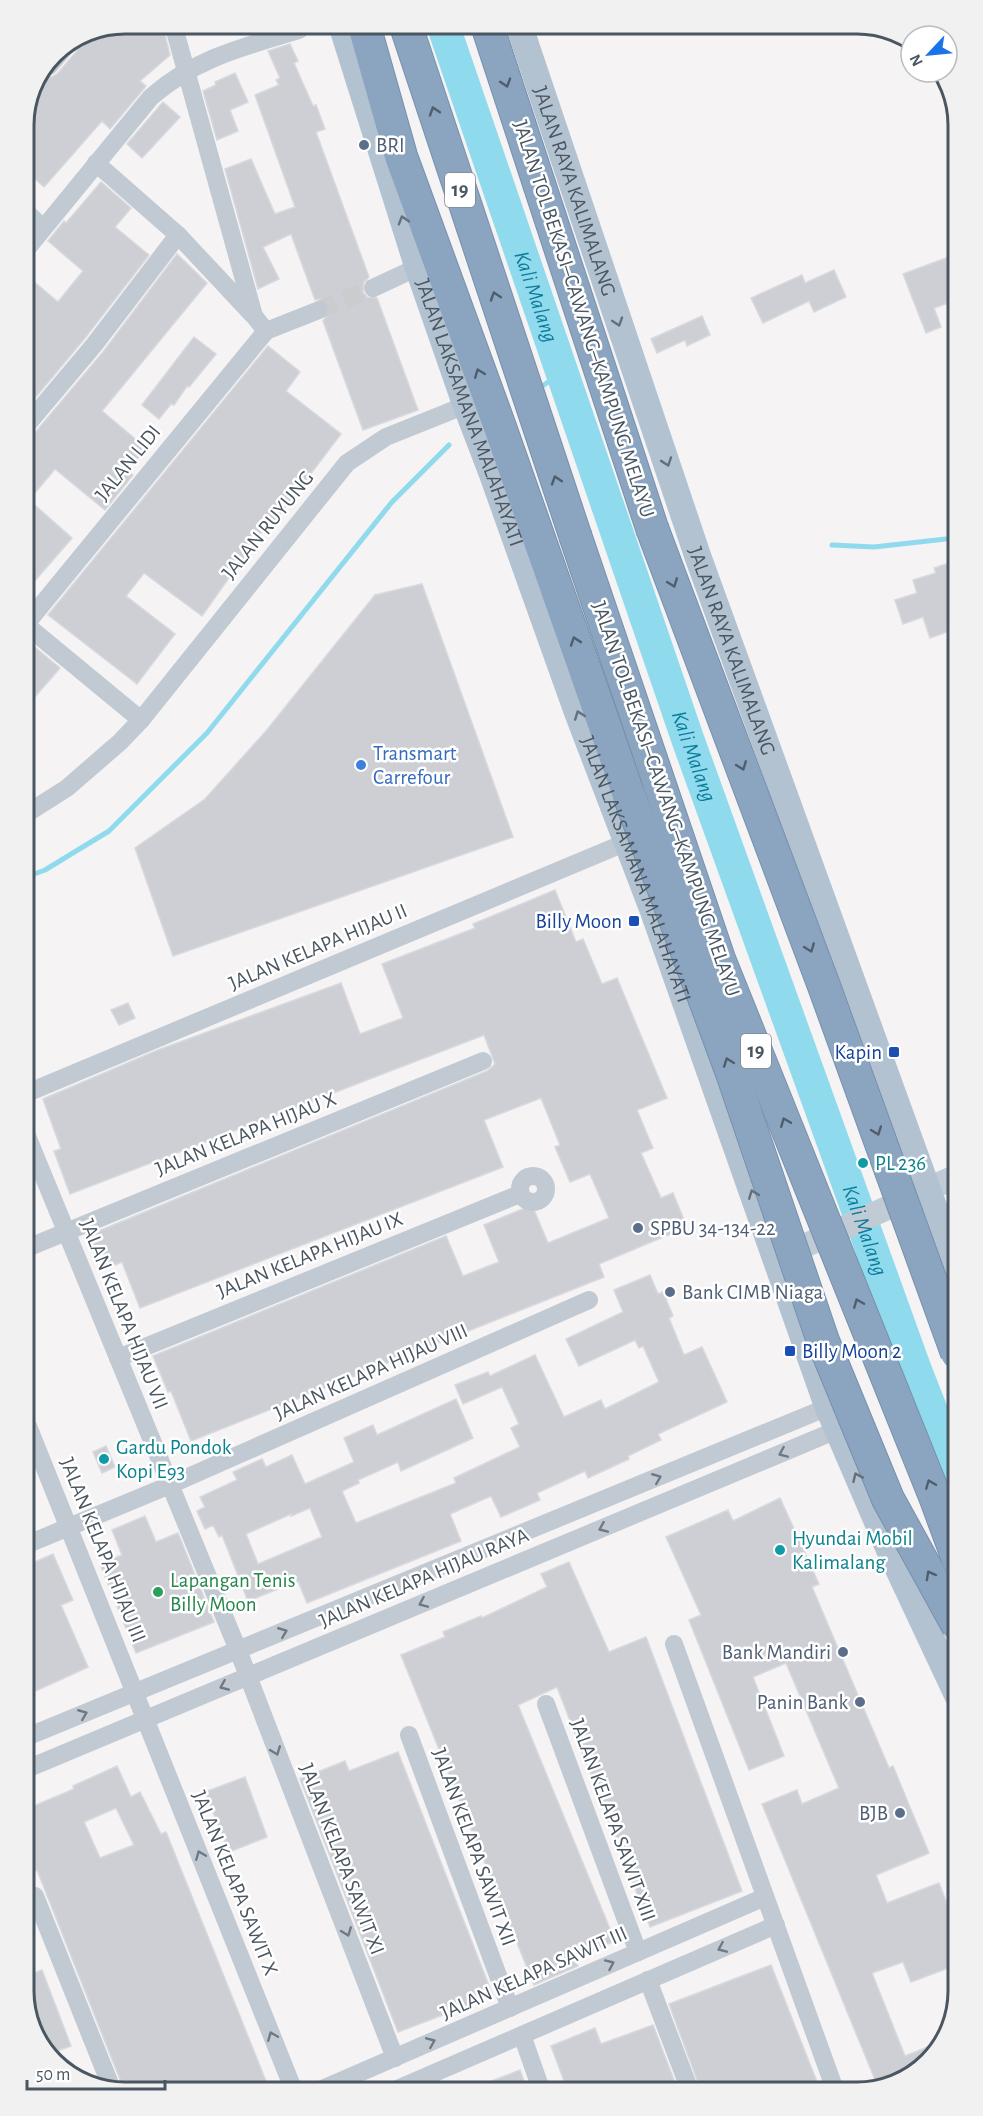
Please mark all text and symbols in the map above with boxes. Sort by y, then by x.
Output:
north arrow [899,24,959,84]
text: N [907,52,926,69]
one-way arrow [499,77,511,88]
street label: JALAN RAYA KALIMALANG [530,83,620,299]
one-way arrow [428,106,441,117]
street label: JALAN TOL BEKASI–CAWANG–KAMPUNG MELAYU [510,118,658,520]
place label: BRI [376,135,405,156]
marker: BRI [357,138,371,152]
road number: 19 [445,173,475,207]
one-way arrow [398,215,411,226]
water label: Kali Malang [510,248,562,345]
street label: JALAN LAKSAMANA MALAHAYATI [412,276,528,549]
one-way arrow [490,291,502,302]
one-way arrow [611,316,624,327]
one-way arrow [474,368,486,379]
street label: JALAN LIDI [91,421,165,505]
one-way arrow [659,456,672,467]
street label: JALAN RUYUNG [218,467,318,583]
one-way arrow [551,475,563,486]
street label: JALAN RAYA KALIMALANG [685,544,779,758]
one-way arrow [666,577,678,588]
street label: JALAN TOL BEKASI–CAWANG–KAMPUNG MELAYU [588,599,744,999]
one-way arrow [569,636,582,647]
water label: Kali Malang [668,708,720,805]
one-way arrow [573,710,586,720]
street label: JALAN LAKSAMANA MALAHAYATI [577,733,695,1005]
place label: Transmart Carrefour [373,743,457,788]
marker: Transmart Carrefour [354,758,368,772]
one-way arrow [734,760,747,770]
street label: JALAN KELAPA HIJAU II [226,900,410,994]
place label: Billy Moon [535,911,622,932]
marker: Billy Moon [627,914,641,928]
one-way arrow [803,942,816,953]
road number: 19 [741,1034,771,1068]
place label: Kapin [834,1042,882,1063]
marker: Kapin [887,1045,901,1059]
one-way arrow [723,1057,735,1068]
street label: JALAN KELAPA HIJAU X [153,1088,339,1180]
one-way arrow [780,1117,792,1128]
one-way arrow [870,1126,883,1136]
place label: PL 236 [875,1153,926,1174]
marker: PL 236 [856,1156,870,1170]
water label: Kali Malang [839,1182,891,1279]
one-way arrow [748,1189,760,1200]
street label: JALAN KELAPA HIJAU IX [214,1208,406,1302]
street label: JALAN KELAPA HIJAU VII [76,1216,172,1412]
place label: SPBU 34-134-22 [650,1218,775,1239]
marker: SPBU 34-134-22 [631,1221,645,1235]
place label: Bank CIMB Niaga [682,1282,824,1303]
marker: Bank CIMB Niaga [663,1285,677,1299]
one-way arrow [852,1298,865,1309]
street label: JALAN KELAPA HIJAU VIII [271,1320,471,1424]
place label: Billy Moon 2 [802,1341,902,1362]
marker: Billy Moon 2 [783,1344,797,1358]
place label: Gardu Pondok Kopi E93 [116,1437,232,1482]
one-way arrow [779,1446,790,1458]
marker: Gardu Pondok Kopi E93 [97,1452,111,1466]
street label: JALAN KELAPA HIJAU III [56,1455,150,1645]
one-way arrow [651,1473,662,1485]
one-way arrow [853,1473,865,1484]
one-way arrow [925,1479,937,1490]
one-way arrow [598,1521,609,1533]
street label: JALAN KELAPA HIJAU RAYA [316,1524,532,1632]
place label: Hyundai Mobil Kalimalang [792,1528,913,1573]
marker: Hyundai Mobil Kalimalang [773,1543,787,1557]
place label: Lapangan Tenis Billy Moon [170,1570,295,1615]
one-way arrow [926,1570,937,1581]
marker: Lapangan Tenis Billy Moon [151,1585,165,1599]
one-way arrow [419,1596,430,1608]
one-way arrow [276,1627,287,1639]
place label: Bank Mandiri [722,1642,831,1663]
marker: Bank Mandiri [836,1645,850,1659]
one-way arrow [219,1679,230,1691]
place label: Panin Bank [757,1692,848,1713]
marker: Panin Bank [853,1695,867,1709]
one-way arrow [77,1709,88,1721]
street label: JALAN KELAPA SAWIT XIII [567,1716,659,1924]
one-way arrow [269,1744,281,1755]
street label: JALAN KELAPA SAWIT XII [428,1745,520,1949]
street label: JALAN KELAPA SAWIT XI [296,1761,388,1957]
street label: JALAN KELAPA SAWIT X [188,1788,282,1978]
place label: BJB [859,1803,888,1824]
marker: BJB [893,1806,907,1820]
one-way arrow [195,1850,207,1861]
street label: JALAN KELAPA SAWIT III [438,1922,630,2024]
one-way arrow [339,1927,352,1937]
one-way arrow [717,1941,728,1953]
one-way arrow [604,1959,615,1971]
one-way arrow [267,2032,279,2043]
one-way arrow [425,2037,436,2049]
scale bar [27,2053,165,2091]
text: 50 m [36,2066,70,2084]

